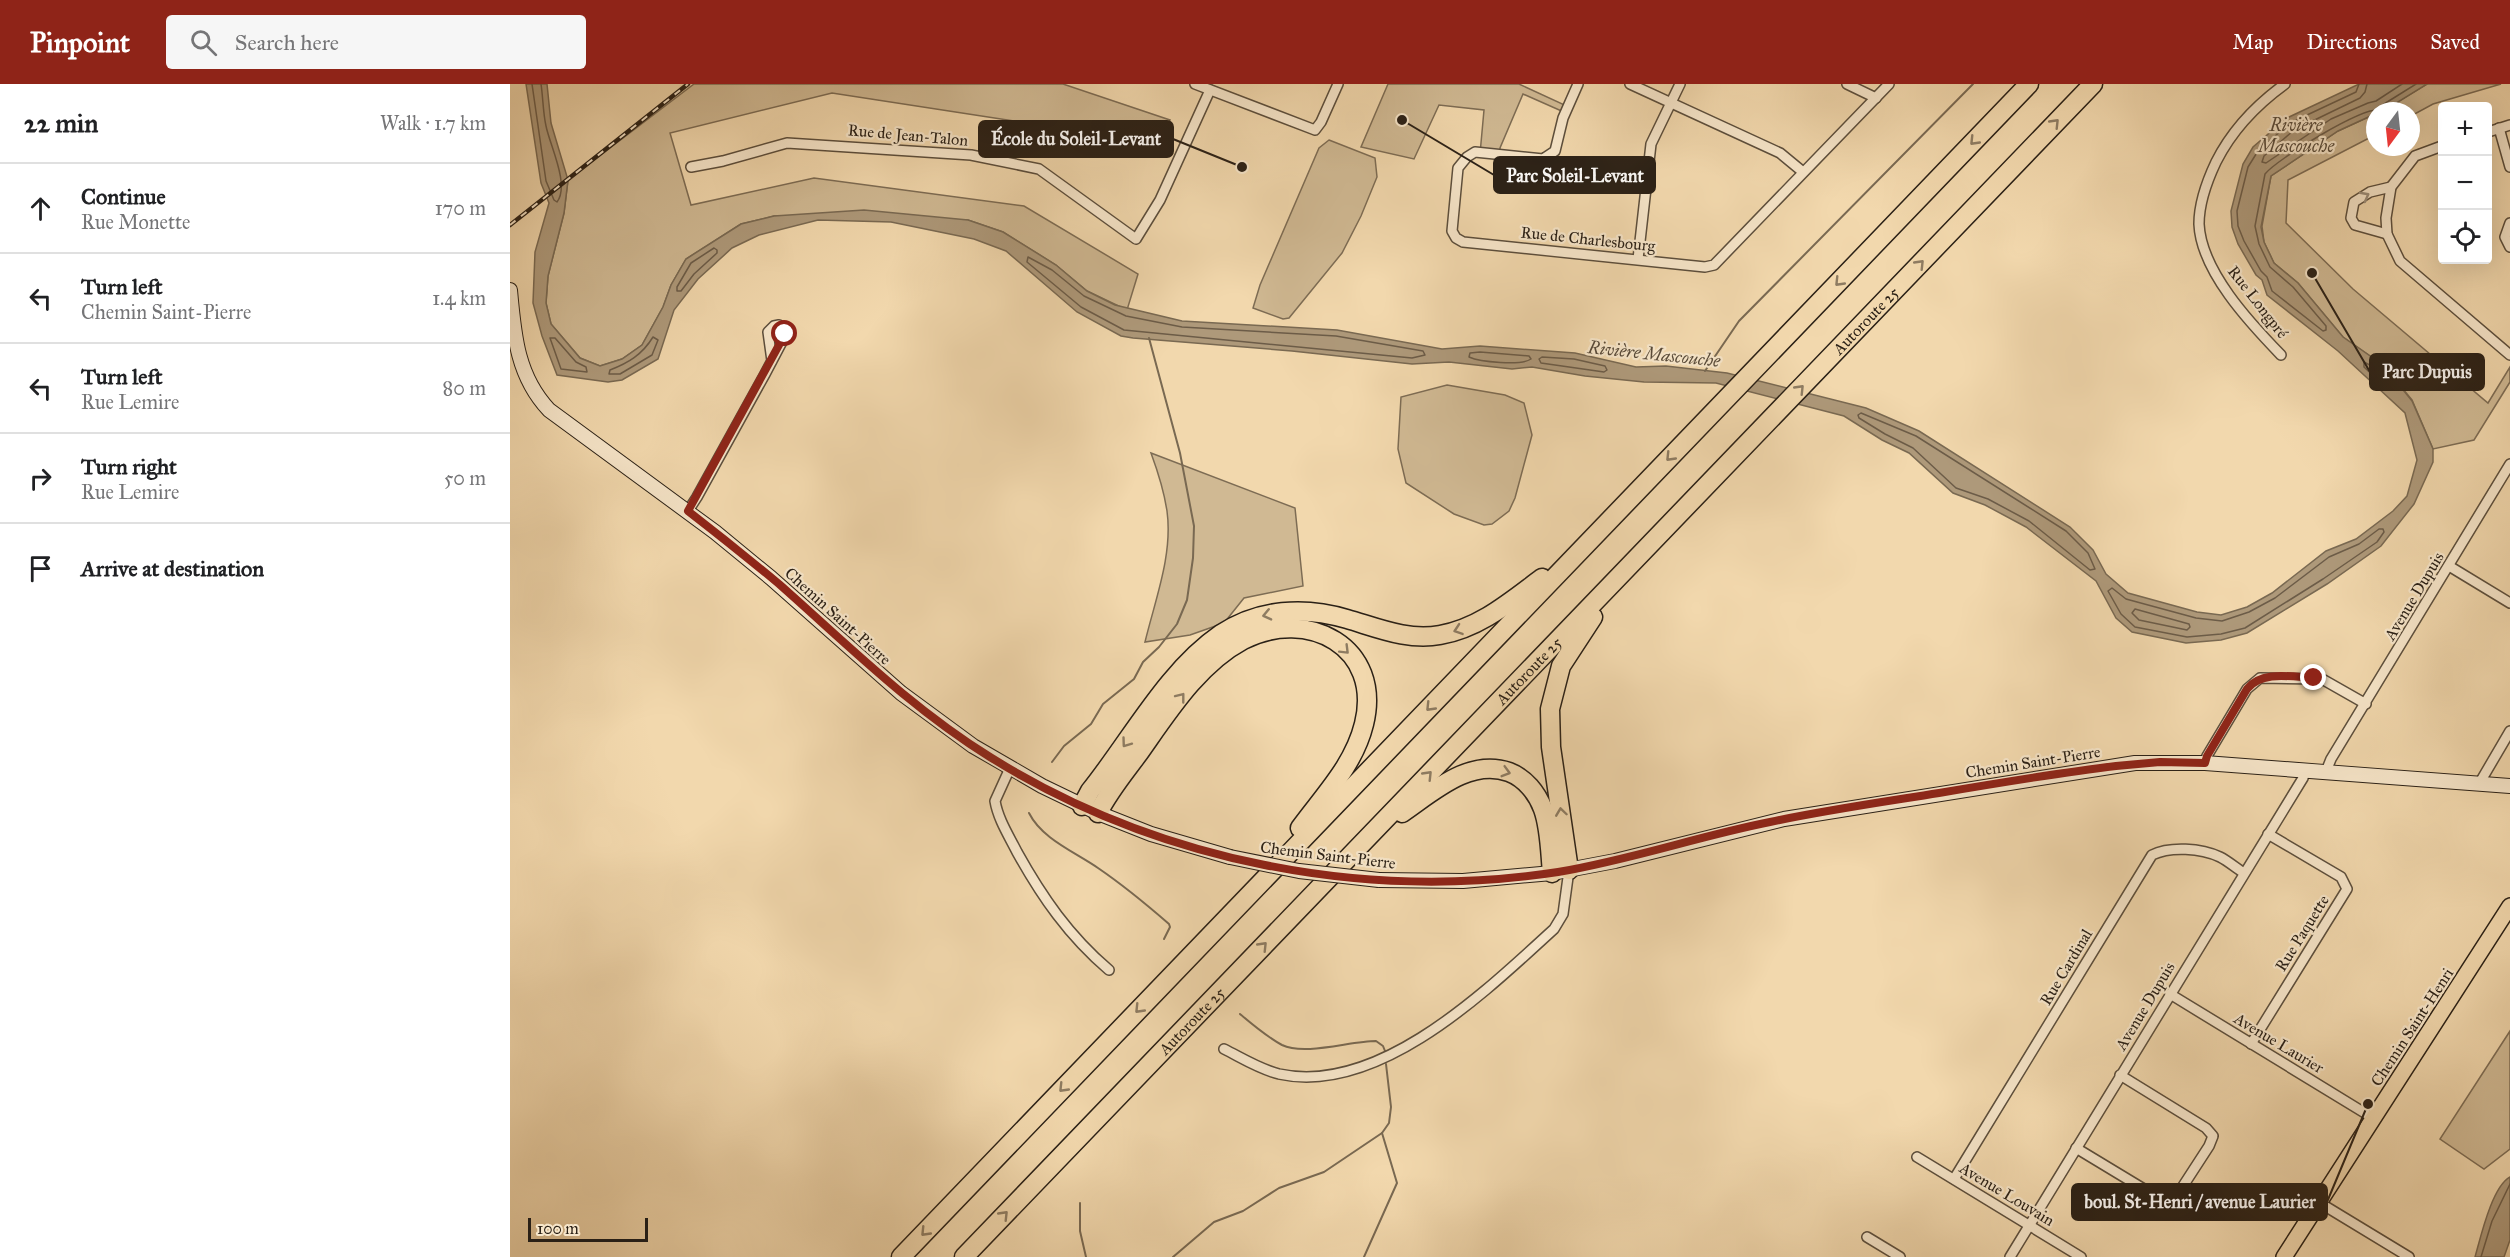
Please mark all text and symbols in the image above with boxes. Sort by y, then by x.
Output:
search box [166,15,586,69]
text: Pinpoint [30,25,130,60]
icon: search [187,26,220,59]
text: Search here [235,29,339,56]
text: Map [2233,29,2274,55]
text: Directions [2307,29,2397,55]
text: Saved [2430,29,2480,55]
north arrow [2366,102,2420,156]
map controls [2438,102,2492,264]
button: + [2438,102,2492,156]
text: 22 min [24,107,98,139]
text: Walk · 1.7 km [380,111,486,135]
water label: Rivière Mascouche [2256,114,2335,157]
street label: Rue de Jean-Talon [847,120,969,151]
one-way arrow [2048,120,2059,131]
callout: École du Soleil-Levant [979,121,1173,157]
text: École du Soleil-Levant [991,125,1162,150]
one-way arrow [1971,134,1982,145]
button: − [2438,156,2492,210]
callout: Parc Soleil-Levant [1494,157,1655,193]
text: Parc Soleil-Levant [1506,165,1644,187]
text: Continue [81,183,166,210]
icon: ahead [24,192,57,225]
one-way arrow [2359,192,2369,203]
text: 170 m [435,196,486,220]
text: Rue Monette [81,210,190,234]
button: locate [2438,210,2492,264]
street label: Rue de Charlesbourg [1520,222,1657,257]
one-way arrow [1913,260,1924,270]
street label: Rue Longpré [2223,262,2292,343]
text: Turn left [81,273,163,300]
one-way arrow [1835,275,1846,285]
icon: left [24,282,57,315]
street label: Autoroute 25 [1828,282,1903,359]
text: 1.4 km [432,286,486,310]
text: Chemin Saint-Pierre [81,300,251,324]
route start [771,320,797,346]
water label: Rivière Mascouche [1586,336,1723,372]
callout: Parc Dupuis [2370,354,2484,390]
text: Parc Dupuis [2382,361,2472,384]
text: Turn left [81,363,163,390]
icon: left [24,372,57,405]
text: 80 m [443,376,486,400]
one-way arrow [1792,385,1803,396]
text: Rue Lemire [81,390,179,414]
one-way arrow [1667,450,1678,461]
text: Turn right [81,453,177,480]
icon: right [24,462,57,495]
text: 50 m [444,466,486,490]
text: Rue Lemire [81,480,179,504]
street label: Avenue Dupuis [2380,548,2448,644]
icon: arrive [24,552,57,585]
text: Arrive at destination [81,555,264,582]
street label: Chemin Saint-Pierre [781,563,895,669]
one-way arrow [1262,607,1272,620]
one-way arrow [1453,623,1463,636]
street label: Autoroute 25 [1491,632,1566,709]
one-way arrow [1338,642,1349,653]
route end [2300,664,2326,690]
one-way arrow [1173,693,1184,704]
one-way arrow [1426,701,1437,711]
one-way arrow [1123,736,1134,747]
street label: Chemin Saint-Pierre [1964,742,2102,782]
one-way arrow [1500,765,1510,777]
one-way arrow [1421,771,1432,781]
one-way arrow [1555,807,1567,817]
street label: Chemin Saint-Pierre [1259,837,1397,873]
street label: Rue Paquette [2271,891,2334,975]
street label: Rue Cardinal [2036,925,2097,1009]
one-way arrow [1256,943,1267,953]
street label: Avenue Dupuis [2111,958,2179,1054]
street label: Chemin Saint-Henri [2367,964,2458,1090]
street label: Autoroute 25 [1154,982,1229,1059]
one-way arrow [1135,1003,1146,1013]
street label: Avenue Laurier [2230,1008,2327,1077]
one-way arrow [1060,1081,1071,1092]
street label: Avenue Louvain [1955,1158,2058,1230]
callout: boul. St-Henri / avenue Laurier [2072,1184,2327,1220]
text: boul. St-Henri / avenue Laurier [2083,1191,2317,1213]
one-way arrow [997,1211,1008,1221]
scale bar [528,1215,648,1242]
text: 100 m [537,1219,579,1238]
one-way arrow [921,1225,932,1235]

